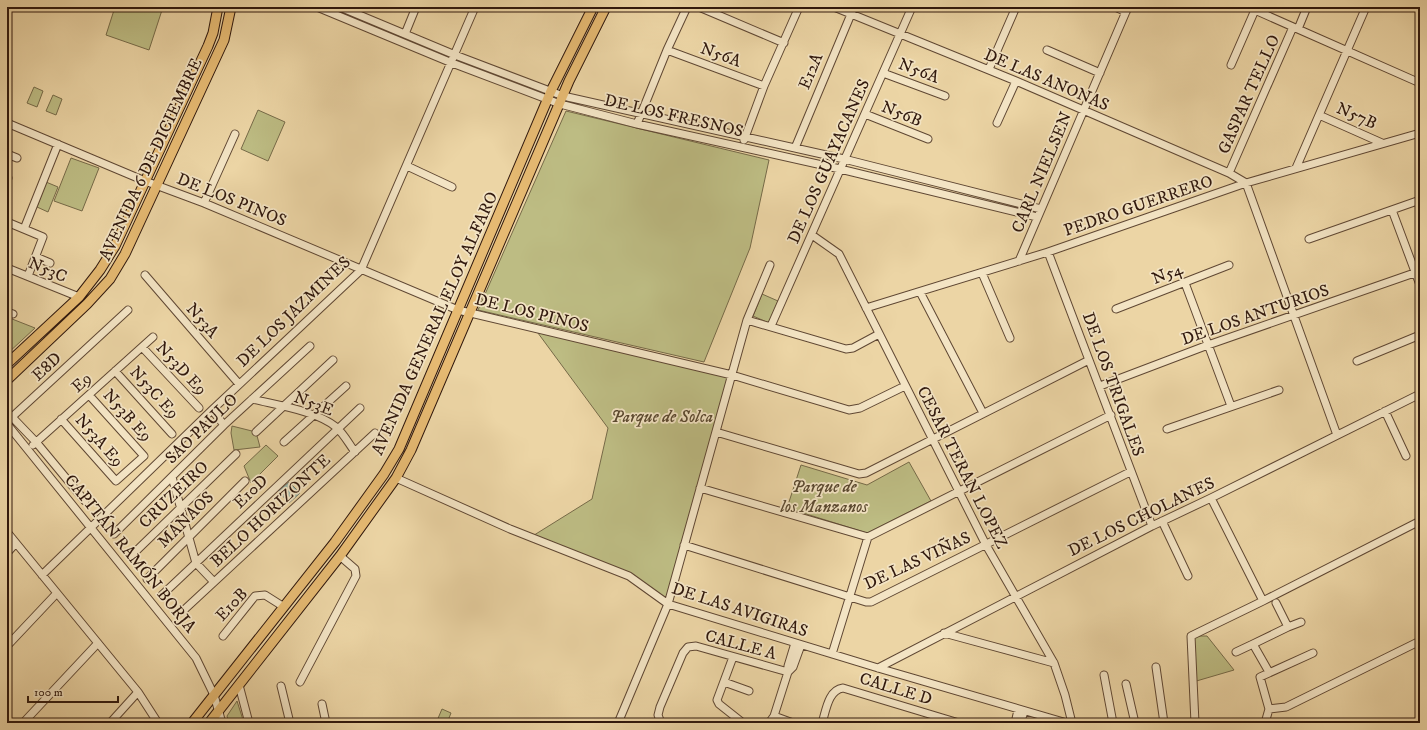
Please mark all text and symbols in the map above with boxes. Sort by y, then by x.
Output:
street label: GASPAR TELLO [1213,31,1285,157]
street label: N56A [697,37,744,73]
street label: DE LAS ANONAS [981,44,1113,116]
street label: E12A [793,50,828,93]
street label: N56A [895,53,942,89]
street label: AVENIDA 6 DE DICIEMBRE [94,55,208,264]
street label: DE LOS GUAYACANES [783,75,875,247]
street label: DE LOS FRESNOS [602,89,746,143]
street label: N56B [878,96,925,132]
street label: N57B [1333,97,1380,135]
street label: CARL NIELSEN [1006,108,1077,236]
street label: DE LOS PINOS [173,168,290,232]
street label: PEDRO GUERRERO [1061,170,1216,242]
street label: AVENIDA GENERAL ELOY ALFARO [367,188,503,459]
street label: DE LOS JAZMINES [232,251,356,372]
street label: N53C [25,252,70,288]
street label: N54 [1149,258,1187,290]
street label: DE LOS ANTURIOS [1179,279,1332,351]
street label: DE LOS PINOS [473,288,591,338]
street label: N53A [181,299,224,343]
street label: DE LOS TRIGALES [1077,309,1149,460]
street label: N53D E9 [151,337,212,400]
street label: E8D [27,347,66,386]
street label: N53C E9 [125,361,184,424]
street label: E9 [67,368,97,398]
street label: CESAR TERAN LOPEZ [912,382,1013,553]
street label: N53B E9 [98,385,157,447]
street label: N53E [291,386,337,422]
street label: SAO PAULO [161,389,243,469]
park label: Parque de Solca [611,406,713,428]
street label: N53A E9 [70,409,128,472]
street label: BELO HORIZONTE [206,449,335,572]
street label: CRUZEIRO [134,456,213,533]
street label: CAPITÁN RAMÓN BORJA [59,469,202,638]
street label: E10D [229,470,273,514]
street label: DE LOS CHOLANES [1064,472,1218,562]
park label: Parque de los Manzanos [779,476,868,518]
street label: MANAOS [153,487,219,553]
street label: DE LAS VIÑAS [860,526,974,595]
street label: DE LAS AVIGIRAS [669,578,811,642]
street label: E10B [211,583,253,626]
street label: CALLE A [703,625,779,665]
street label: CALLE D [857,667,935,710]
scale bar [28,678,118,704]
text: 100 m [34,685,63,700]

